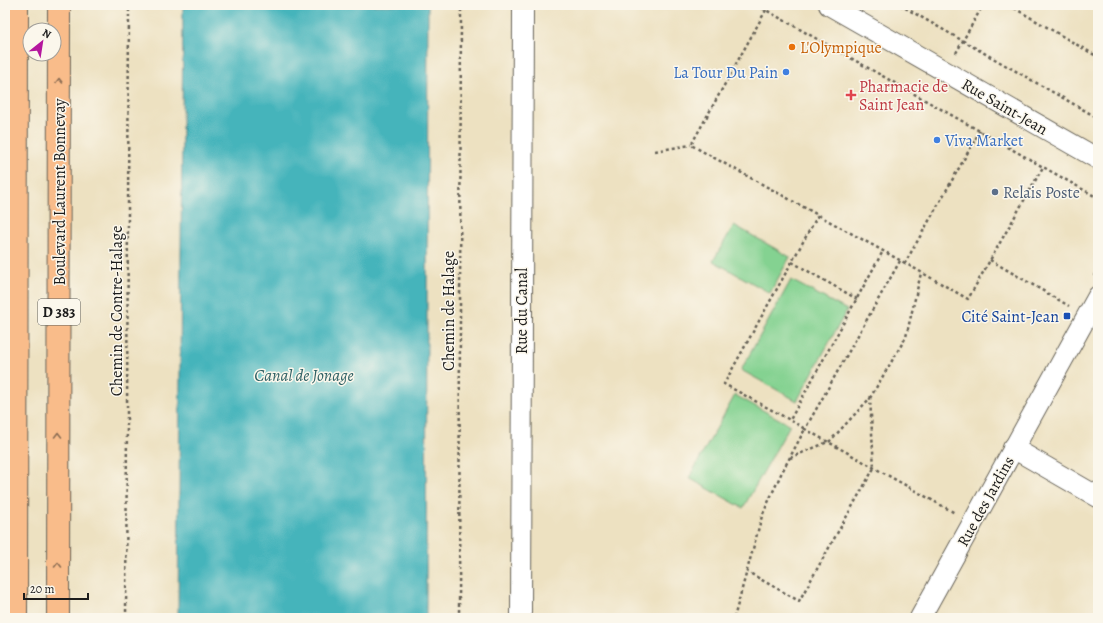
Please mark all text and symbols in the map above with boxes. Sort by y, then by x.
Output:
north arrow [22,22,62,62]
text: N [40,25,54,42]
place label: L'Olympique [800,37,882,59]
marker: L'Olympique [787,42,797,52]
place label: La Tour Du Pain [673,62,778,84]
marker: La Tour Du Pain [781,67,791,77]
street label: Rue Saint-Jean [957,73,1052,141]
place label: Pharmacie de Saint Jean [859,76,948,116]
one-way arrow [55,78,63,84]
marker: Pharmacie de Saint Jean [846,90,856,100]
street label: Boulevard Laurent Bonnevay [49,98,71,285]
place label: Viva Market [944,130,1023,152]
marker: Viva Market [932,135,942,145]
place label: Relais Poste [1003,182,1080,204]
marker: Relais Poste [990,187,1000,197]
street label: Chemin de Contre-Halage [106,226,128,396]
street label: Chemin de Halage [438,251,460,371]
street label: Rue du Canal [511,268,533,354]
road number: D 383 [38,299,80,325]
place label: Cité Saint-Jean [961,306,1059,328]
marker: Cité Saint-Jean [1062,311,1072,321]
water label: Canal de Jonage [254,364,354,387]
one-way arrow [54,432,62,438]
street label: Rue des Jardins [952,452,1020,551]
one-way arrow [54,562,62,568]
scale bar [24,575,88,601]
text: 20 m [30,581,54,597]

